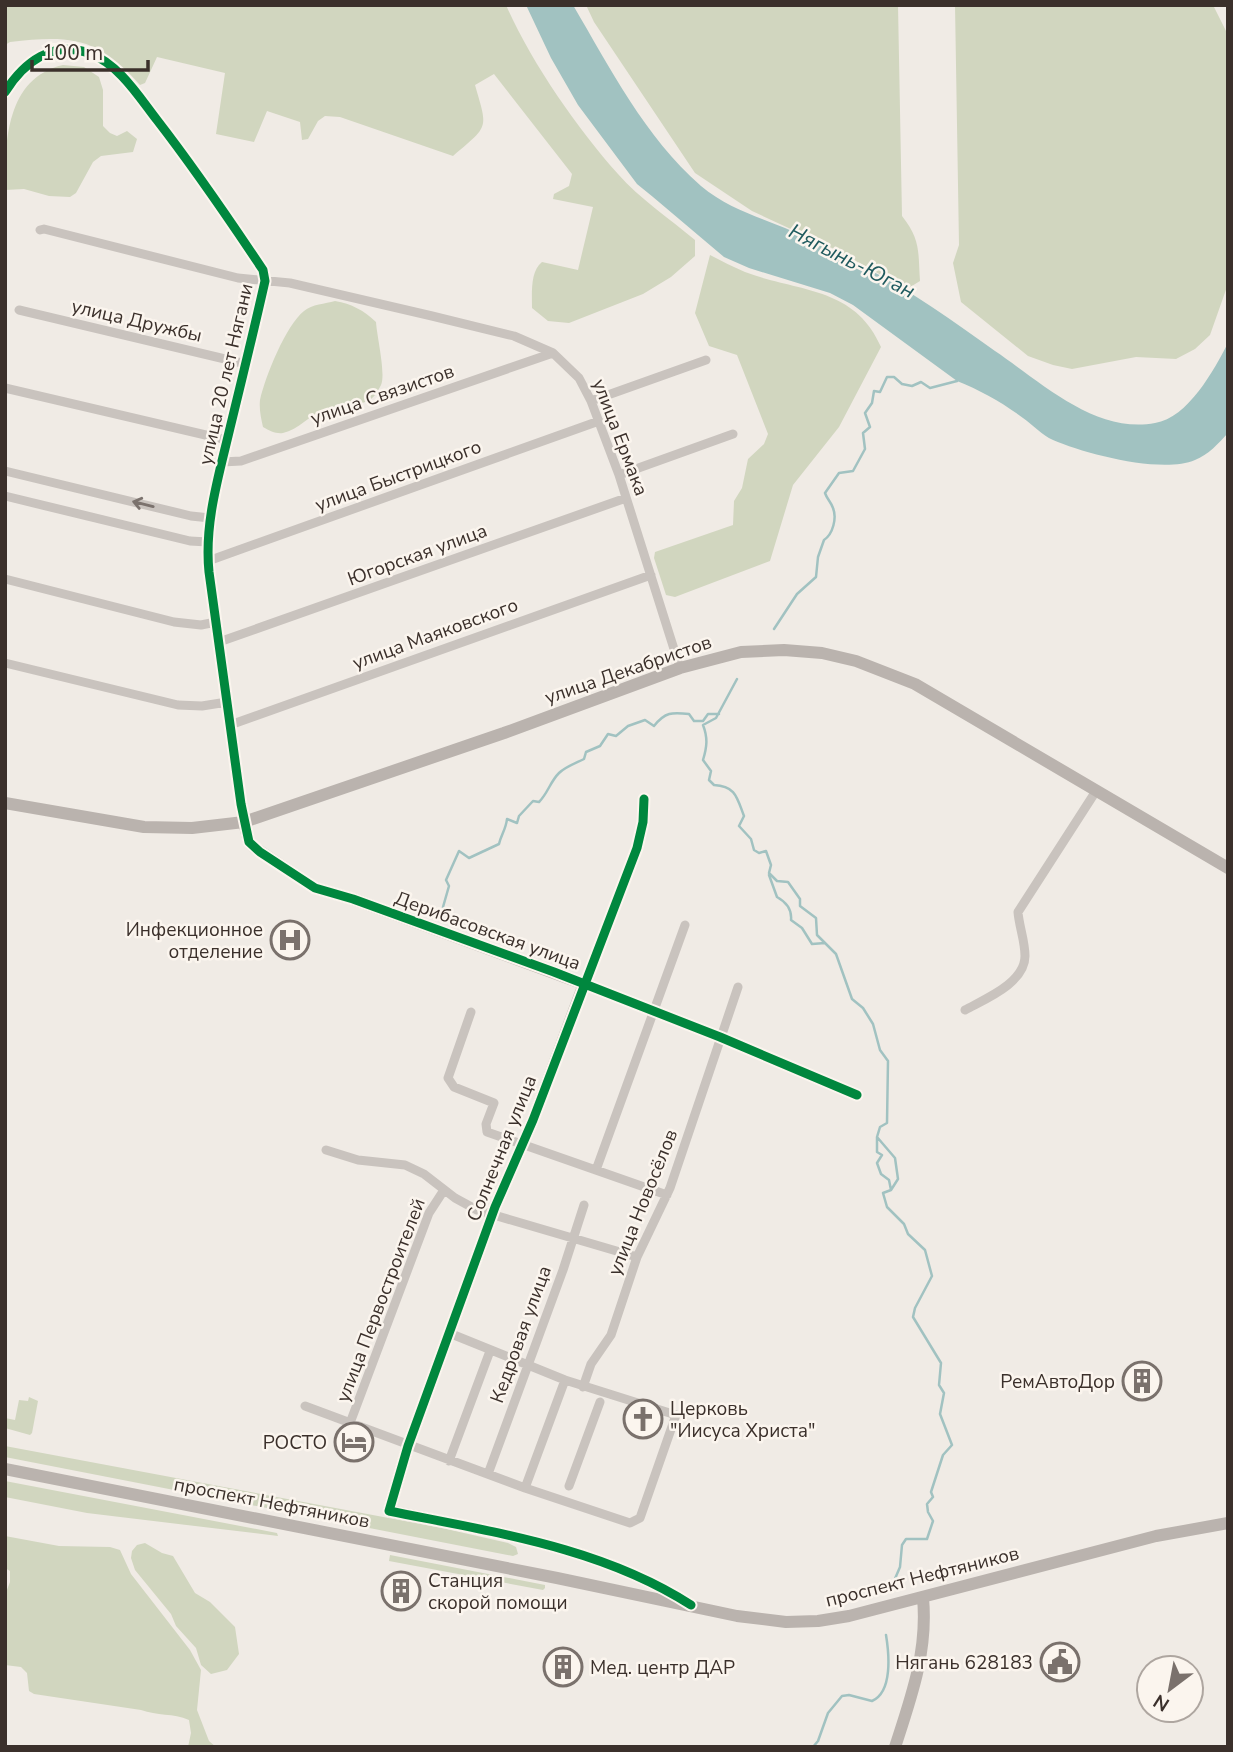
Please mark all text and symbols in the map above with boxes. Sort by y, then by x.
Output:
scale bar [32,28,147,72]
text: 100 m [42,39,103,67]
water label: Нягынь-Юган [784,217,920,305]
street label: улица 20 лет Нягани [192,281,260,468]
street label: улица Дружбы [69,293,205,349]
street label: улица Связистов [307,358,458,432]
street label: улица Ермака [586,375,654,500]
street label: улица Быстрицкого [312,434,485,518]
one-way arrow [132,497,155,510]
street label: Югорская улица [344,518,491,592]
street label: улица Маяковского [349,592,522,676]
street label: улица Декабристов [541,629,715,711]
street label: Дерибасовская улица [391,885,584,977]
place label: Инфекционное отделение [126,917,263,965]
hospital icon: Инфекционное отделение [269,919,311,961]
street label: Солнечная улица [461,1071,543,1225]
street label: улица Новосёлов [602,1125,684,1279]
street label: улица Первостроителей [330,1195,432,1406]
street label: Кедровая улица [484,1262,558,1407]
building icon: РемАвтоДор [1121,1360,1163,1402]
place label: РемАвтоДор [1000,1369,1115,1395]
place label: Церковь "Иисуса Христа" [670,1396,815,1444]
church icon: Церковь "Иисуса Христа" [622,1398,664,1440]
hotel icon: РОСТО [333,1421,375,1463]
place label: РОСТО [263,1430,327,1456]
street label: проспект Нефтяников [172,1471,372,1535]
street label: проспект Нефтяников [823,1540,1022,1614]
place label: Станция скорой помощи [428,1568,568,1616]
building icon: Станция скорой помощи [380,1570,422,1612]
public building icon: Нягань 628183 [1039,1641,1081,1683]
building icon: Мед. центр ДАР [542,1646,584,1688]
place label: Нягань 628183 [895,1650,1033,1676]
north arrow [1135,1654,1205,1724]
place label: Мед. центр ДАР [590,1655,735,1681]
text: N [1149,1688,1174,1717]

